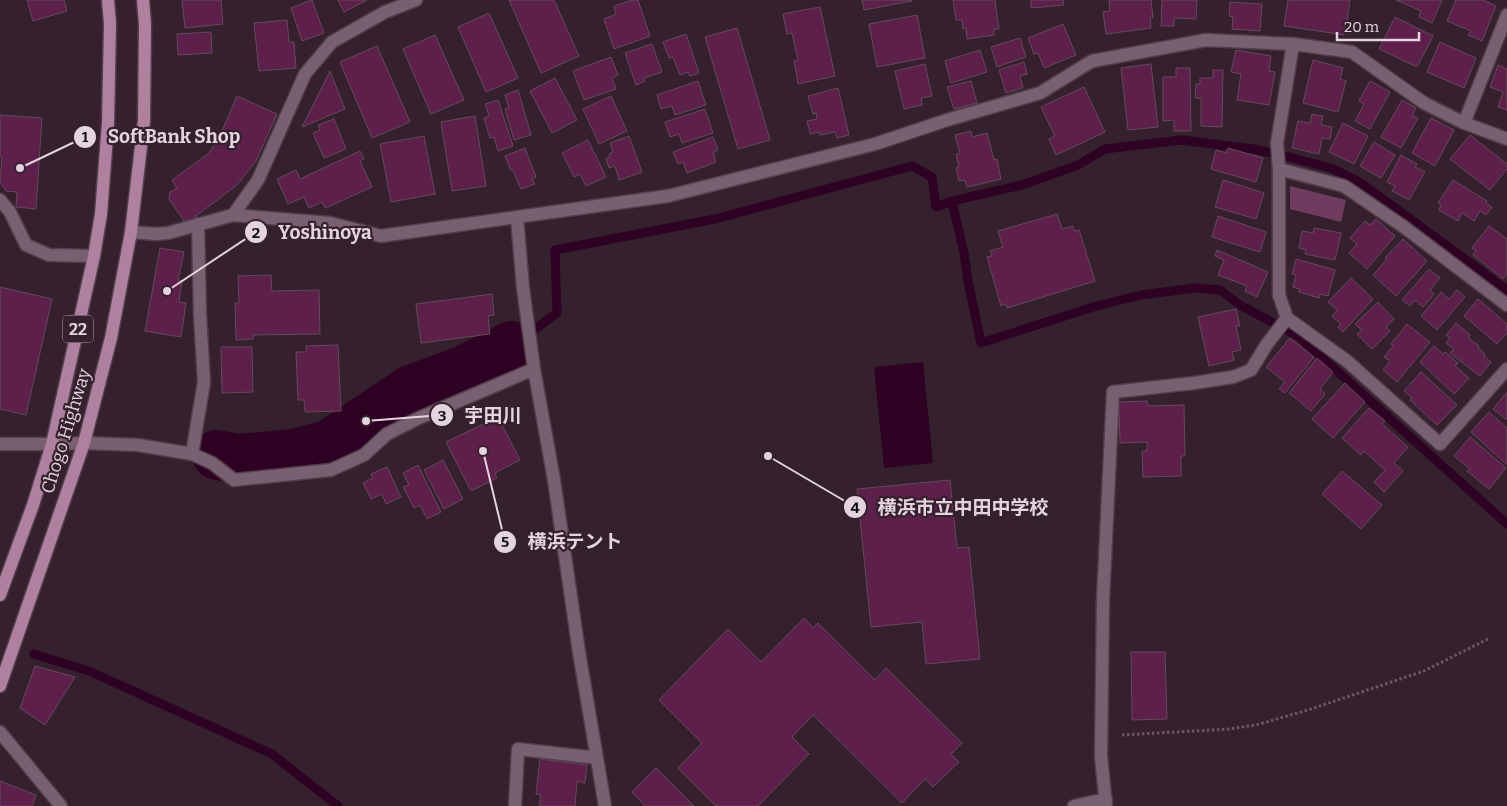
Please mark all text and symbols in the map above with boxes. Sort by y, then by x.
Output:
scale bar [1337,10,1420,42]
text: 20 m [1344,18,1380,36]
callout: SoftBank Shop [73,120,251,154]
text: SoftBank Shop [108,125,240,148]
text: 1 [82,128,89,146]
callout: Yoshinoya [244,215,382,249]
text: Yoshinoya [278,221,372,244]
text: 2 [252,224,260,242]
road number: 22 [63,316,93,342]
street label: Chogo Highway [37,365,96,496]
callout: 宇田川 [429,398,531,432]
text: 宇田川 [464,404,522,427]
text: 3 [438,407,446,425]
callout: 横浜市立中田中学校 [842,490,1058,524]
text: 横浜市立中田中学校 [877,496,1049,519]
text: 4 [850,499,860,517]
callout: 横浜テント [493,525,633,559]
text: 横浜テント [527,530,623,553]
text: 5 [501,533,509,551]

